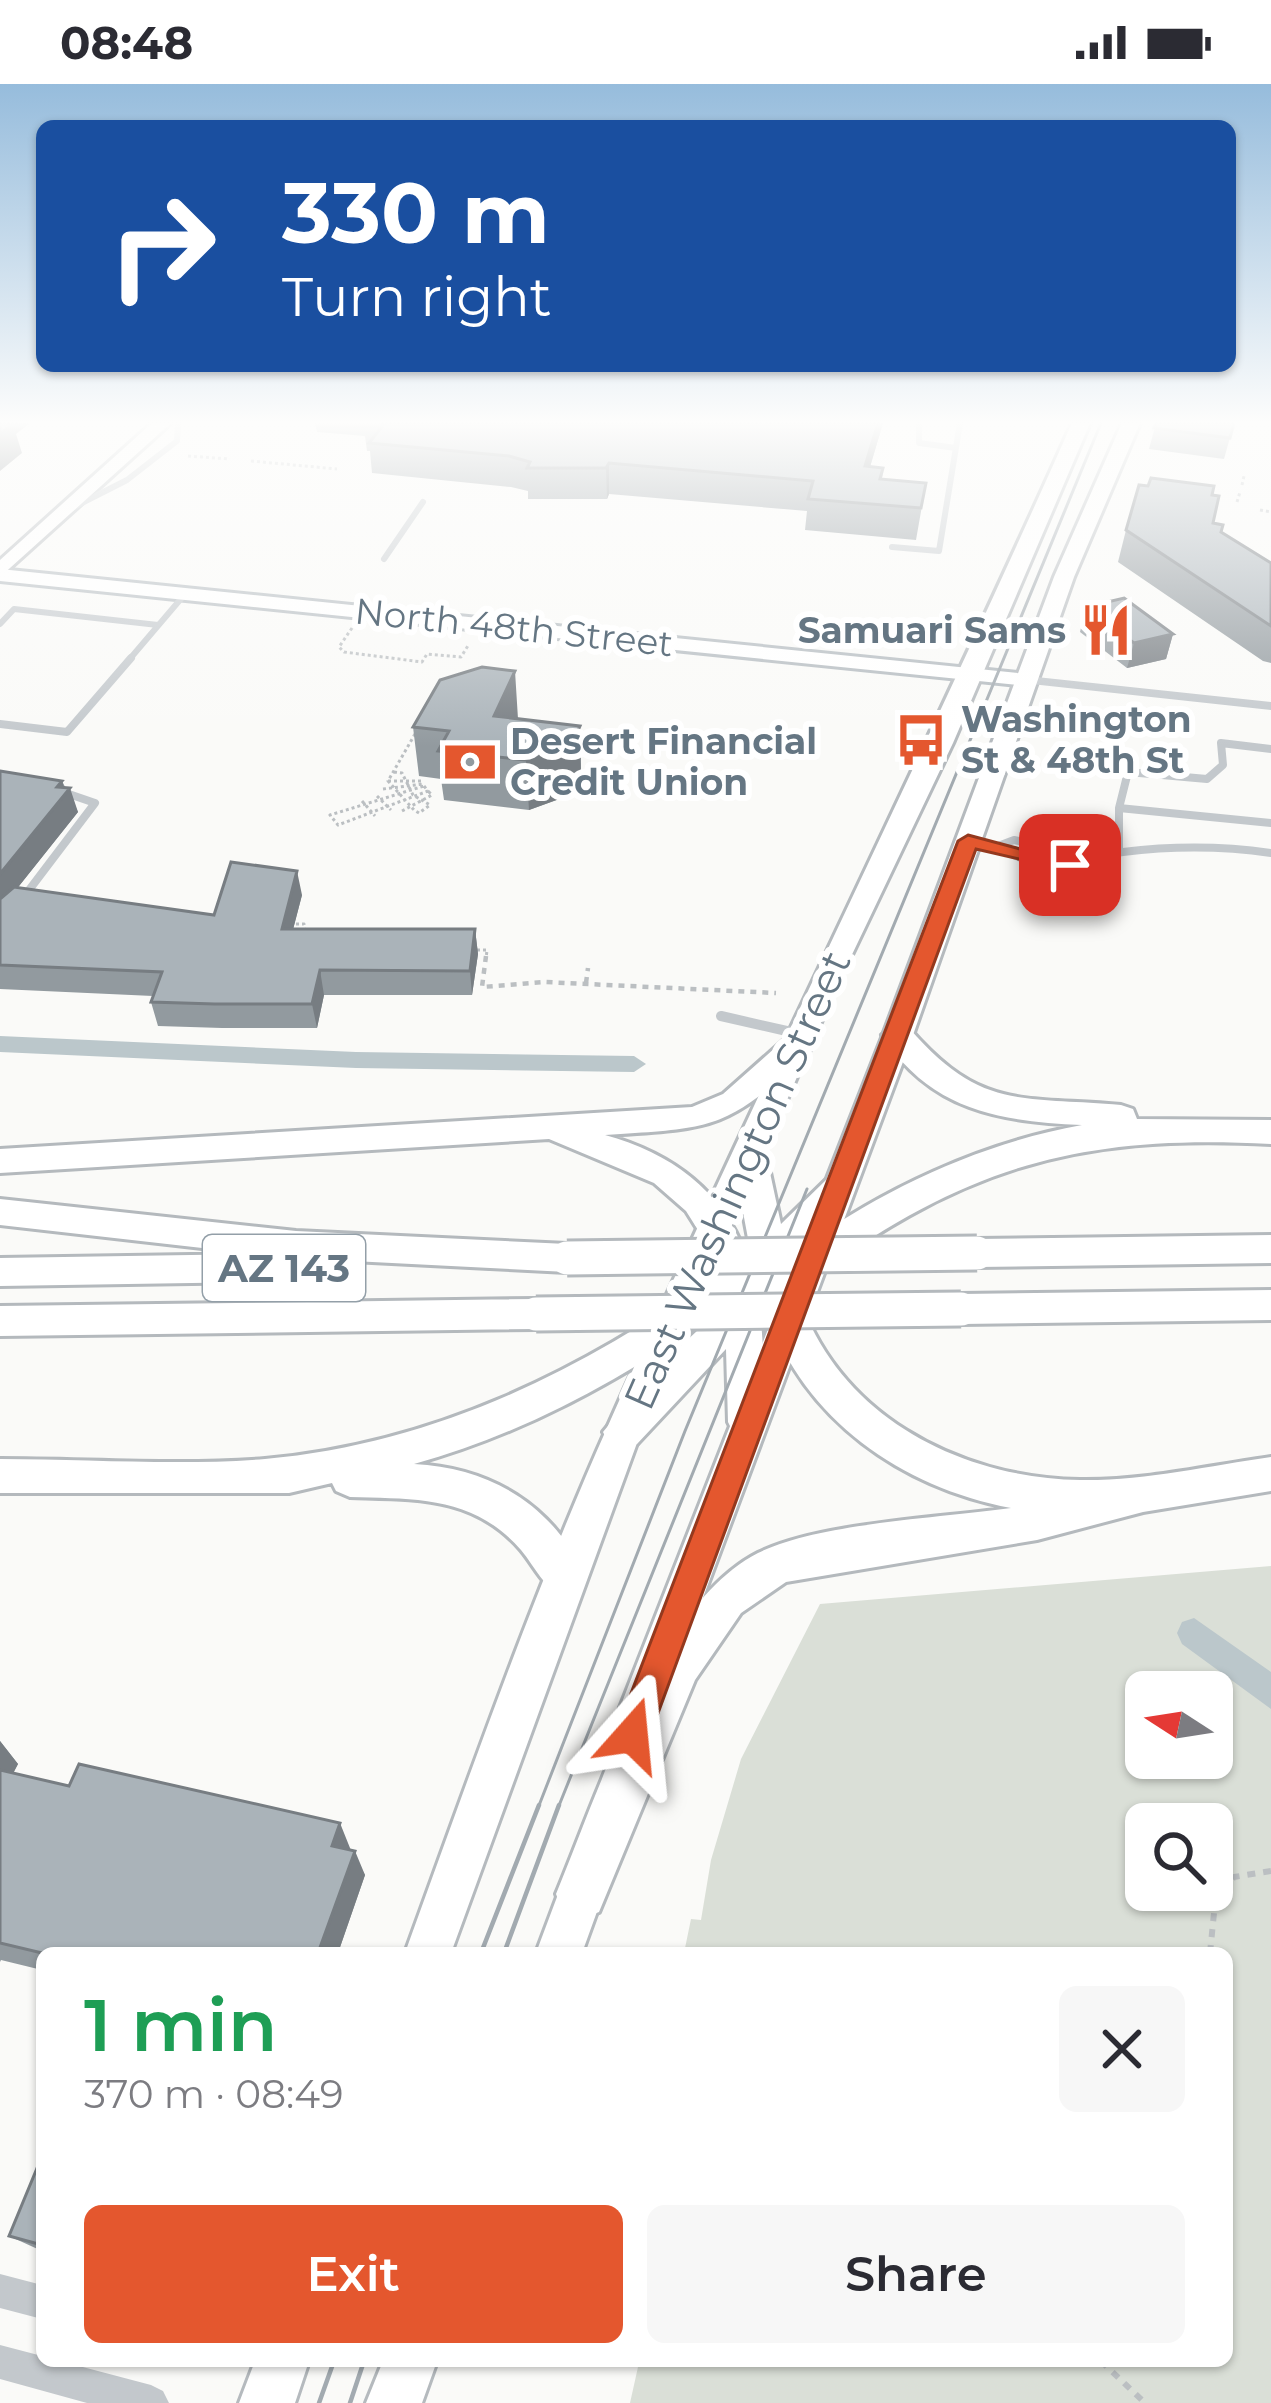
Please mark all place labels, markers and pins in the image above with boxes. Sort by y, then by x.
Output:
restaurant icon: Samuari Sams [1077,601,1135,659]
place label: Samuari Sams [798,608,1066,652]
place label: Washington St & 48th St [961,697,1192,782]
bus stop icon: Washington St & 48th St [892,711,950,769]
place label: Desert Financial Credit Union [510,719,817,804]
bank icon: Desert Financial Credit Union [441,733,499,791]
pin [1019,814,1121,916]

